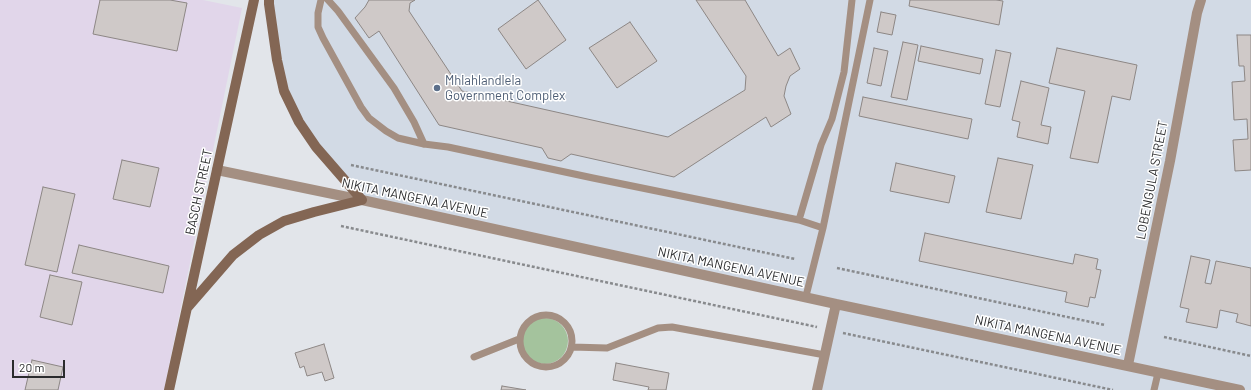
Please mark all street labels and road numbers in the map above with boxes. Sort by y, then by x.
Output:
street label: LOBENGULA STREET [1133,119,1171,241]
street label: BASCH STREET [182,148,216,236]
street label: NIKITA MANGENA AVENUE [340,175,490,221]
street label: NIKITA MANGENA AVENUE [656,244,806,290]
street label: NIKITA MANGENA AVENUE [973,312,1123,358]

